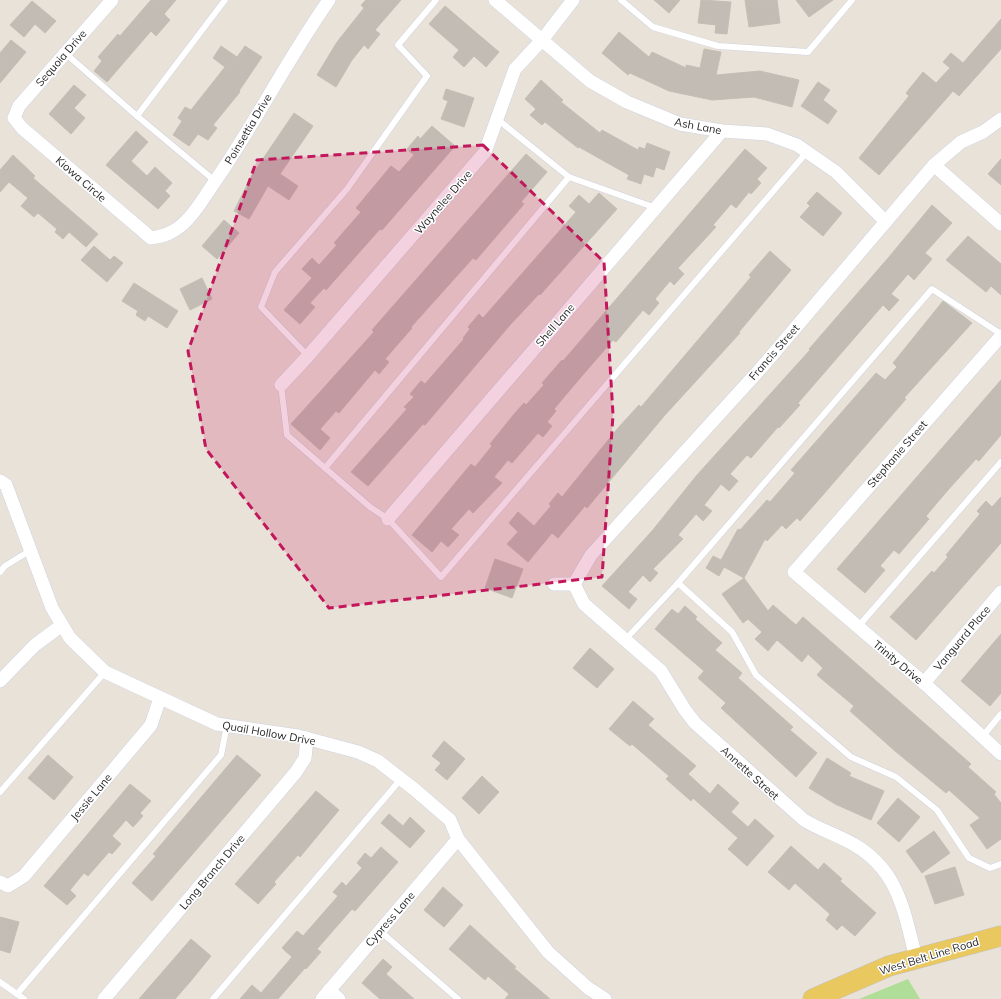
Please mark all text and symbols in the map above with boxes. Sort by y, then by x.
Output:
street label: Sequoia Drive [33,27,89,89]
street label: Poinsettia Drive [221,91,275,167]
street label: Ash Lane [673,115,723,137]
street label: Kiowa Circle [53,153,109,205]
street label: Waynelee Drive [411,167,475,237]
street label: Shell Lane [533,301,577,349]
street label: Francis Street [746,321,802,383]
street label: Stephanie Street [864,417,930,491]
street label: Vanguard Place [931,603,993,673]
street label: Trinity Drive [870,637,926,687]
street label: Quail Hollow Drive [221,718,317,748]
street label: Annette Street [718,743,782,803]
street label: Jessie Lane [67,771,115,823]
street label: Long Branch Drive [176,831,248,912]
street label: Cypress Lane [362,889,418,949]
street label: West Belt Line Road [878,934,980,978]

